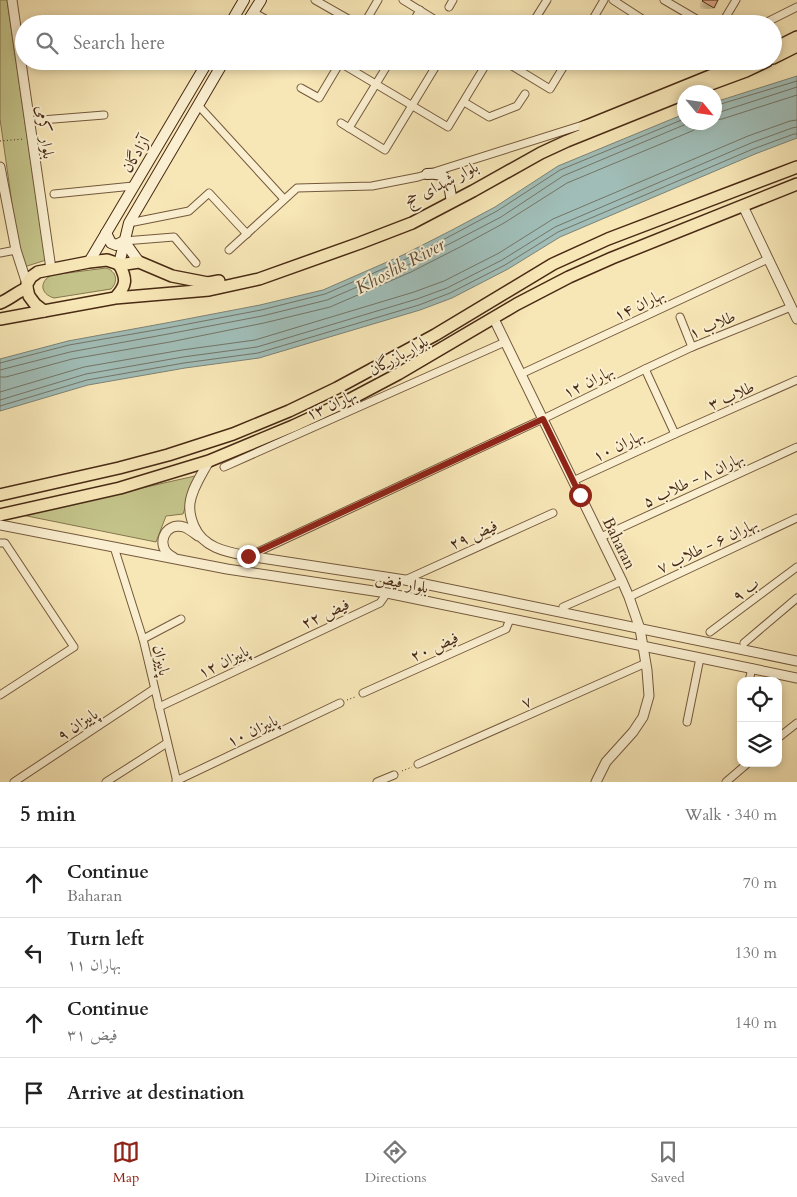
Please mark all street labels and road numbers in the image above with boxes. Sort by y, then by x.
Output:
street label: بلوار کرمی [30,104,60,160]
street label: آزادگان [116,131,156,177]
street label: بلوار شهدای حج [401,156,483,214]
street label: بهاران ۱۴ [610,283,669,326]
street label: طلاب ۱ [686,306,739,344]
street label: بلوار بازرگان [365,330,432,381]
street label: بهاران ۱۲ [559,360,618,404]
street label: طلاب ۳ [705,376,758,416]
street label: بهاران ۱۳ [302,384,361,426]
street label: بهاران ۱۰ [589,424,648,467]
street label: بهاران ۸ - طلاب ۵ [639,447,748,513]
street label: بهاران ۶ - طلاب ۷ [653,513,762,579]
street label: Baharan [597,514,641,573]
street label: فیض ۲۹ [446,515,501,555]
street label: بلوار فیض [373,567,430,599]
street label: ۹ ب [728,572,764,607]
street label: فیض ۲۲ [298,593,353,635]
street label: فیض ۲۰ [407,627,462,667]
street label: پاییزان ۱۲ [194,640,253,684]
street label: پاییزان [147,643,175,679]
street label: ۷ [518,690,535,714]
street label: پاییزان ۹ [53,703,103,746]
street label: پاییزان ۱۰ [223,709,282,752]

